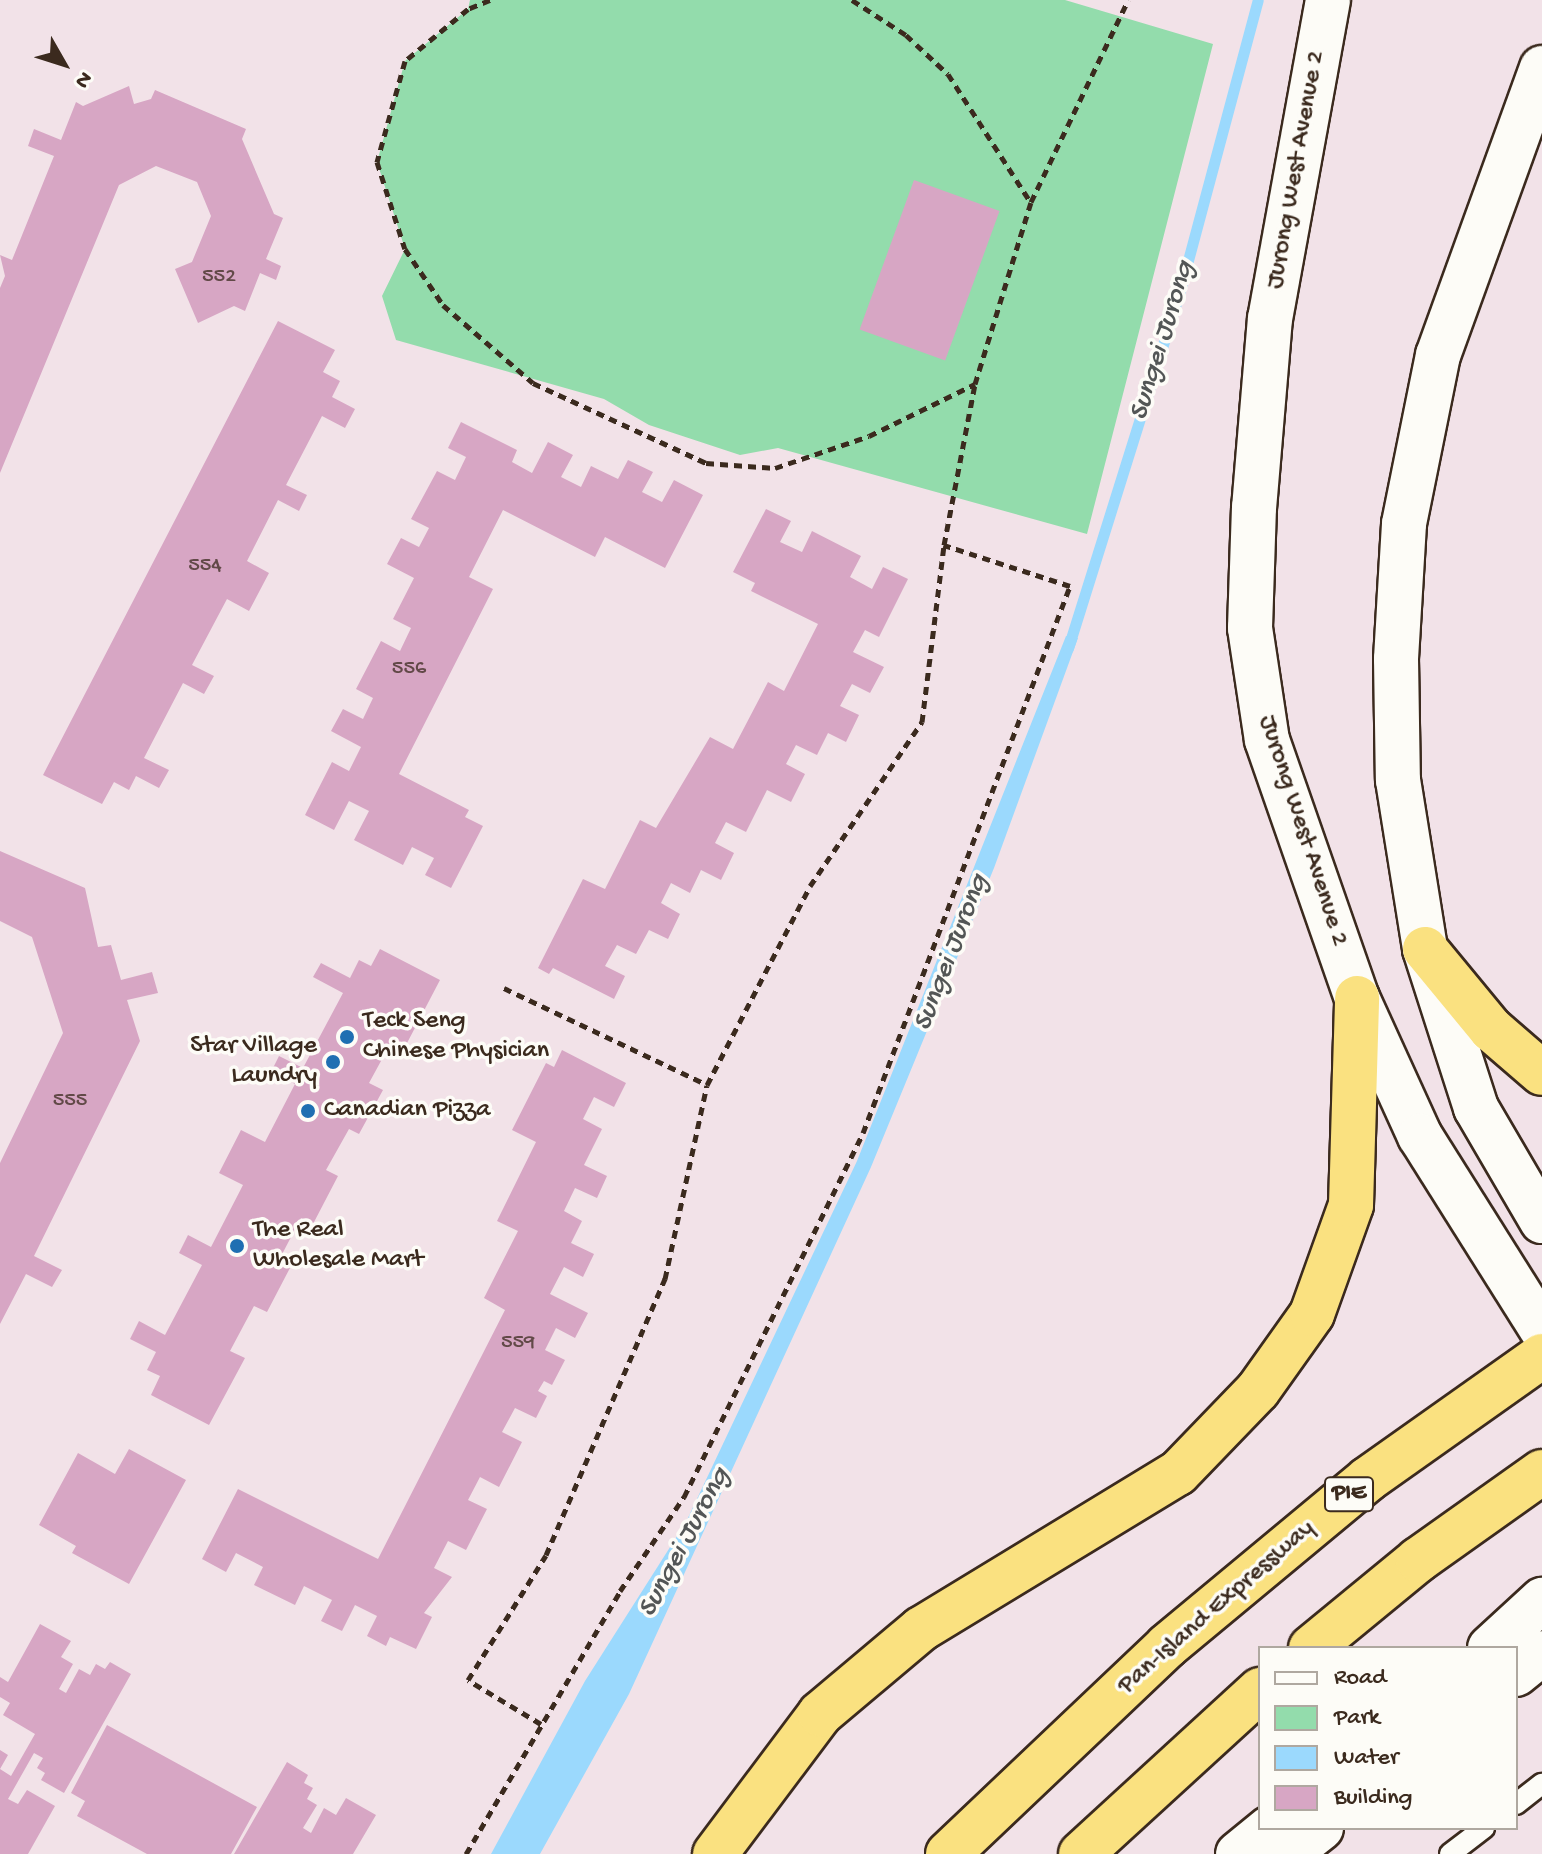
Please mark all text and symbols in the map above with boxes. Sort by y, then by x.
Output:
north arrow [24,24,104,104]
street label: Jurong West Avenue 2 [1261,49,1333,291]
text: N [68,65,97,93]
water label: Sungei Jurong [1123,258,1203,424]
house number: 552 [202,265,236,291]
house number: 554 [188,554,222,580]
house number: 556 [392,657,426,683]
street label: Jurong West Avenue 2 [1250,712,1354,950]
water label: Sungei Jurong [907,870,997,1036]
place label: Teck Seng Chinese Physician [363,1006,549,1068]
marker: Teck Seng Chinese Physician [338,1028,356,1046]
place label: Star Village Laundry [190,1031,317,1092]
marker: Star Village Laundry [324,1053,342,1071]
house number: 555 [53,1089,87,1115]
place label: Canadian Pizza [324,1095,490,1127]
marker: Canadian Pizza [299,1102,317,1120]
place label: The Real Wholesale Mart [253,1215,423,1276]
marker: The Real Wholesale Mart [228,1237,246,1255]
house number: 559 [501,1331,535,1357]
water label: Sungei Jurong [632,1463,738,1623]
road number: PIE [1323,1474,1375,1514]
street label: Pan-Island Expressway [1112,1514,1322,1702]
legend [1258,1646,1518,1830]
text: Road [1334,1664,1386,1693]
text: Park [1334,1704,1380,1733]
text: Water [1334,1744,1398,1773]
text: Building [1334,1784,1412,1813]

